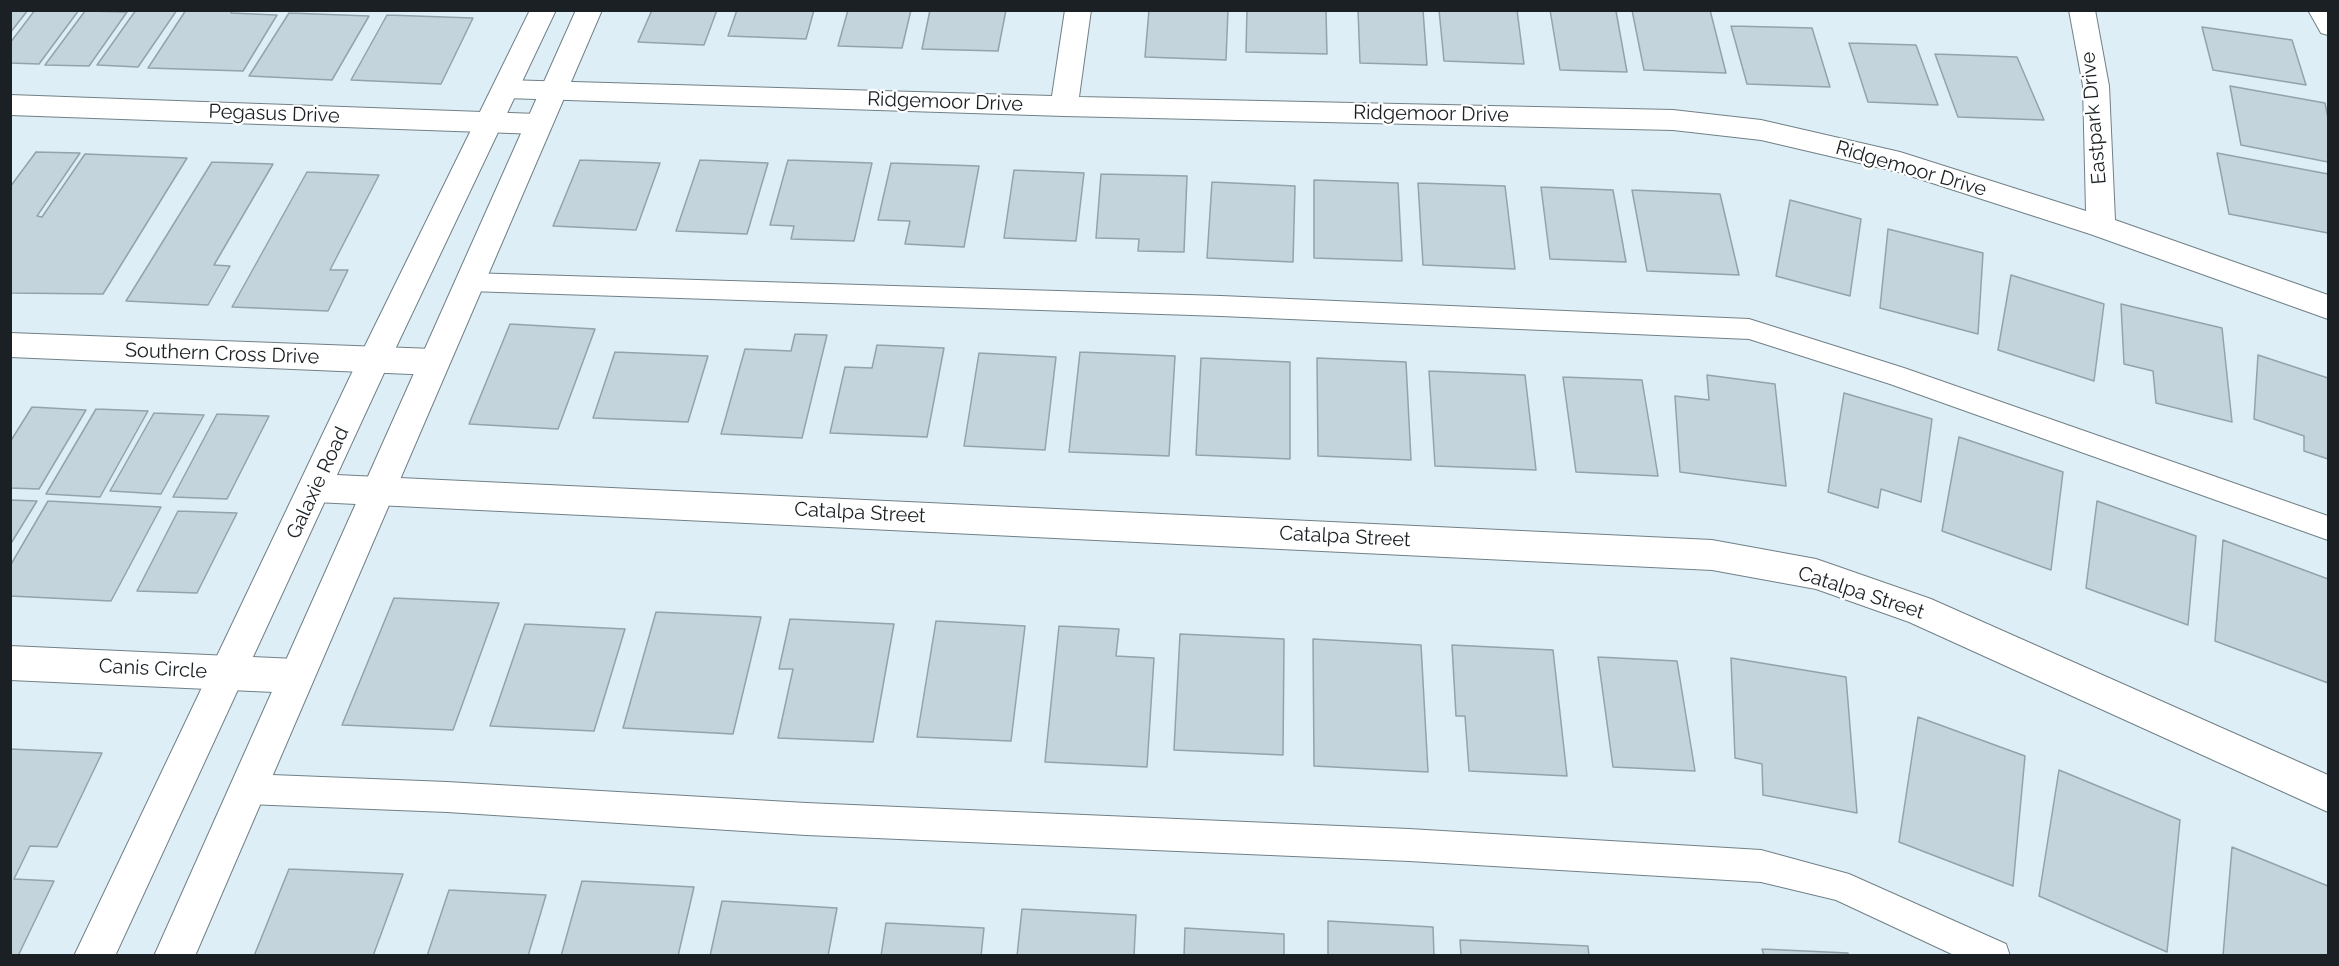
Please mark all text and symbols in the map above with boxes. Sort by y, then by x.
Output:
street label: Eastpark Drive [2076,51,2112,185]
street label: Ridgemoor Drive [867,87,1023,117]
street label: Pegasus Drive [208,100,340,128]
street label: Ridgemoor Drive [1353,101,1509,127]
street label: Ridgemoor Drive [1833,136,1989,202]
street label: Southern Cross Drive [125,339,319,369]
street label: Galaxie Road [282,423,354,543]
street label: Catalpa Street [794,498,926,528]
street label: Catalpa Street [1279,522,1411,552]
street label: Catalpa Street [1795,561,1927,625]
street label: Canis Circle [98,654,208,684]

